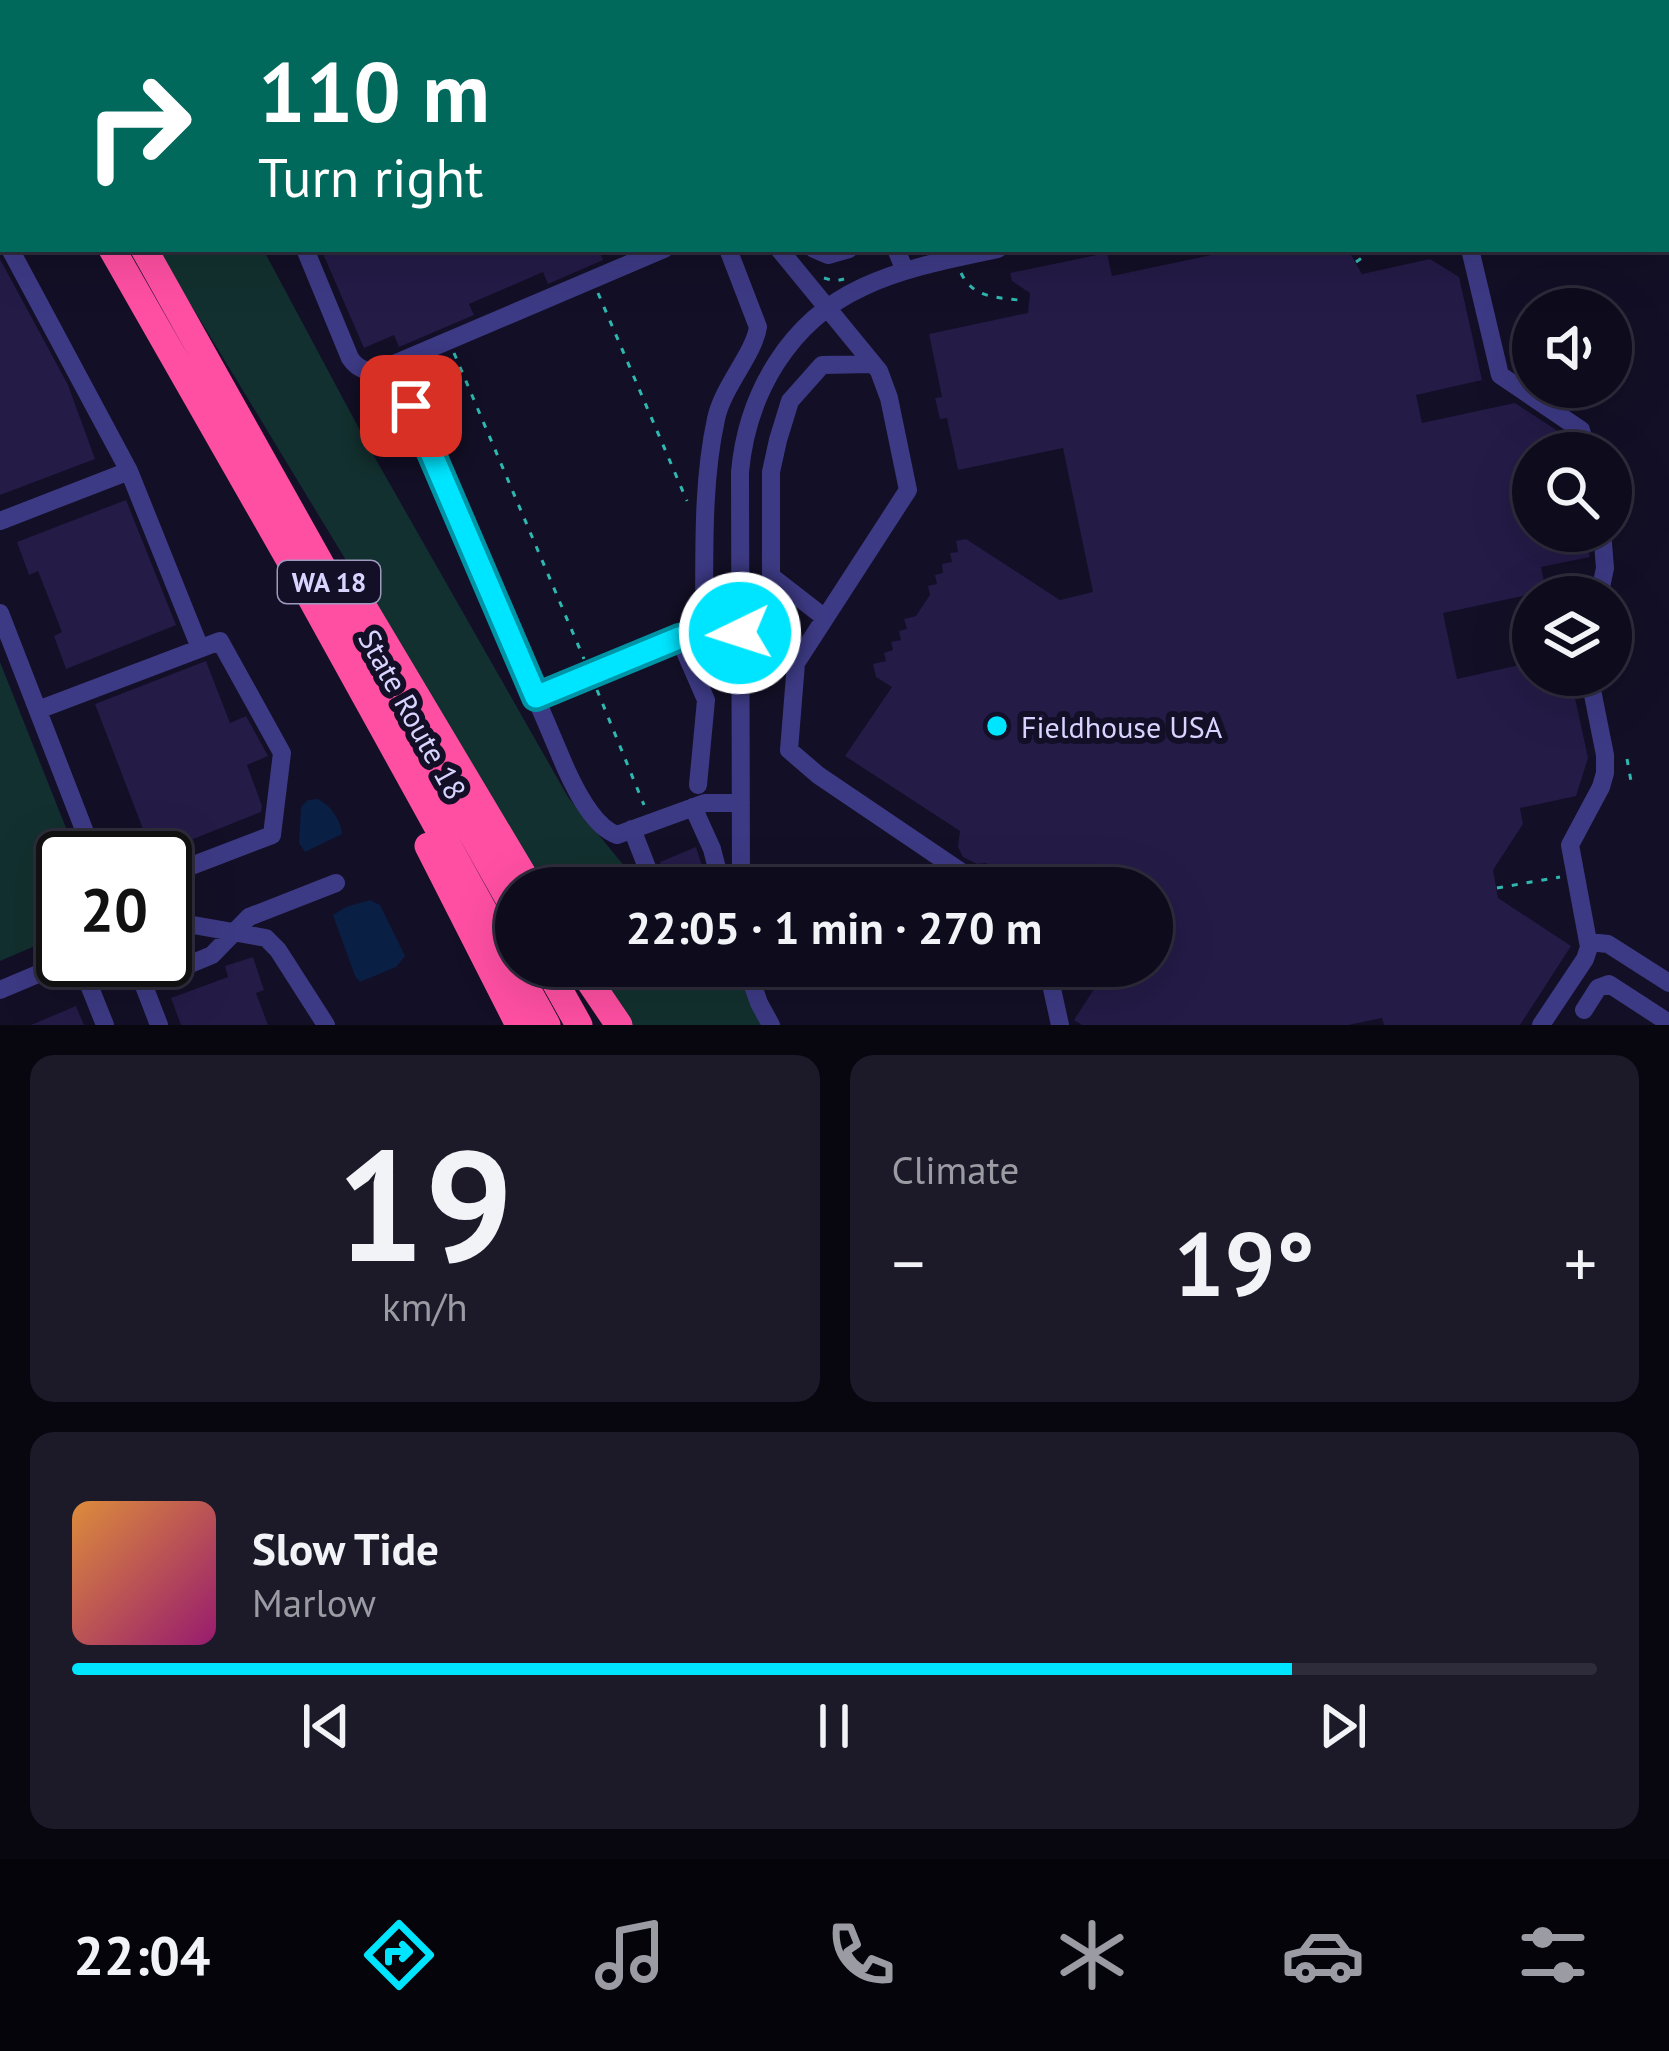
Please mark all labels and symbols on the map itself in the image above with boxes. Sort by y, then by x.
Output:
pin [360,355,462,457]
road number: WA 18 [278,561,380,603]
position arrow [677,570,803,696]
street label: State Route 18 [350,622,476,806]
place label: Fieldhouse USA [1021,707,1223,746]
marker: Fieldhouse USA [984,713,1010,739]
speed limit sign: 20 [36,831,192,987]

